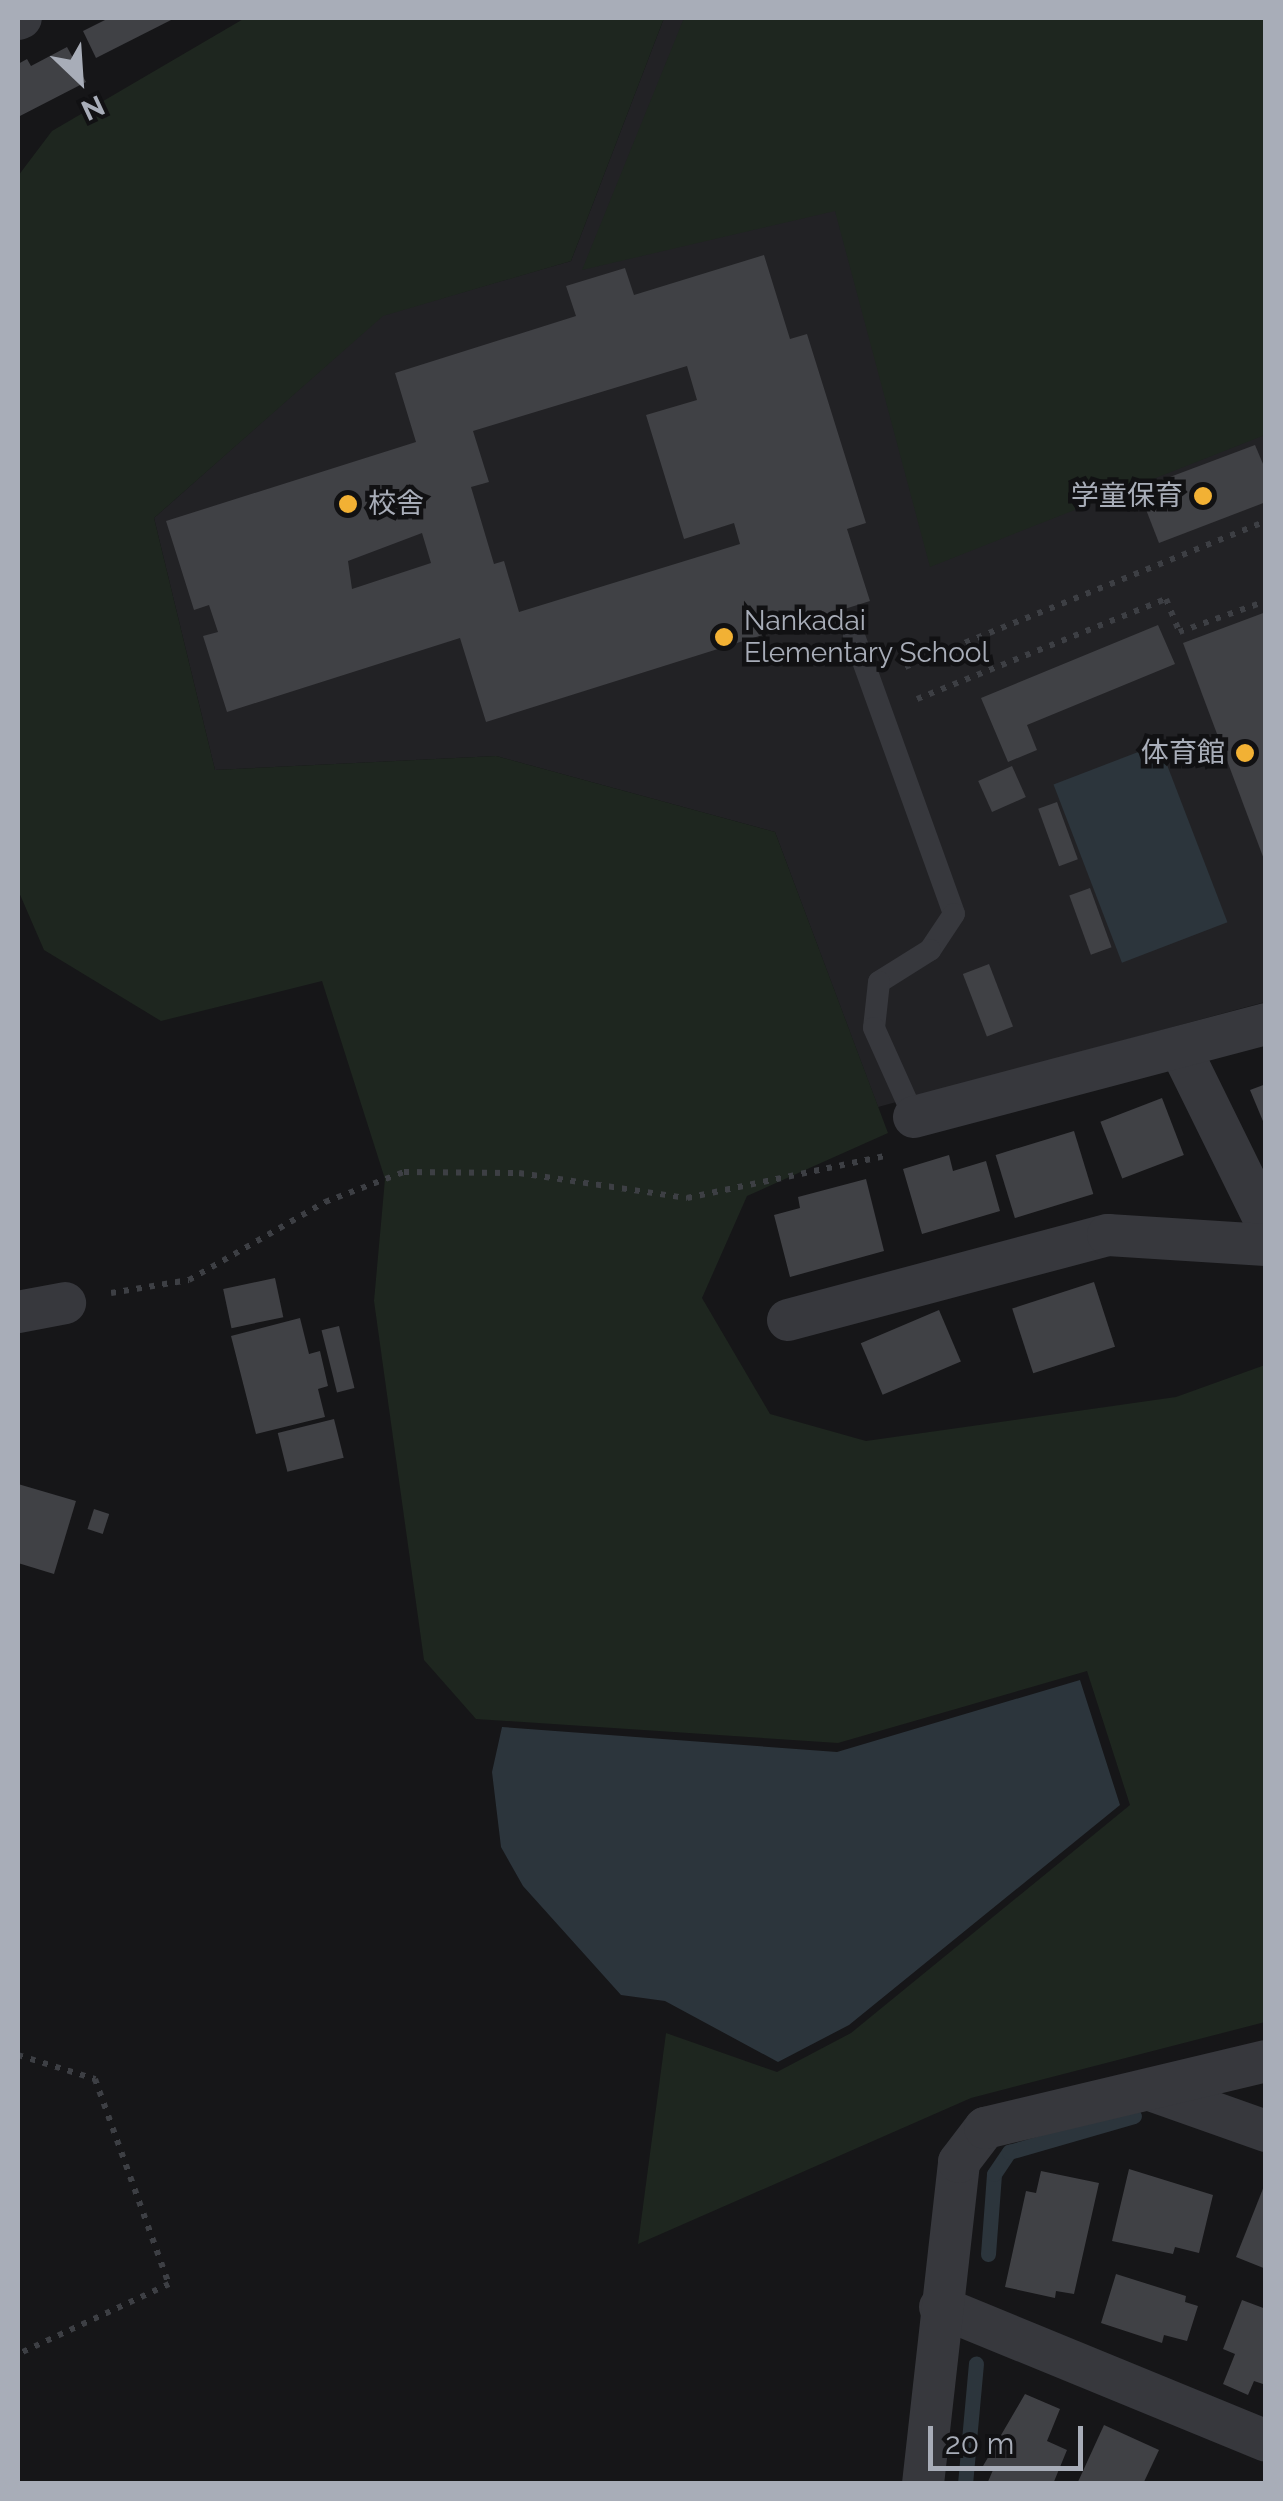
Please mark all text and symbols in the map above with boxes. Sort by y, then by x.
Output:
north arrow [30,30,130,130]
text: N [76,88,110,127]
place label: 学童保育 [1071,479,1183,513]
marker: 学童保育 [1192,485,1214,507]
place label: 校舎 [368,487,424,521]
marker: 校舎 [337,493,359,515]
place label: Nankadai Elementary School [744,604,990,670]
marker: Nankadai Elementary School [713,626,735,648]
place label: 体育館 [1141,736,1225,770]
marker: 体育館 [1234,742,1256,764]
scale bar [933,2406,1088,2468]
text: 20 m [945,2426,1014,2461]

